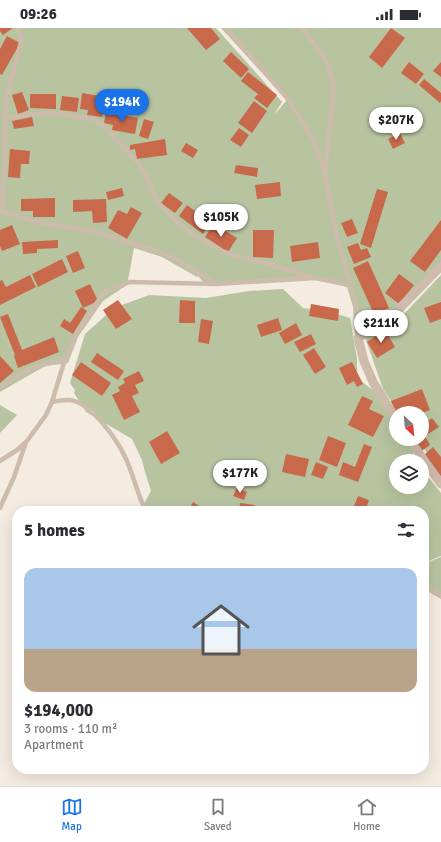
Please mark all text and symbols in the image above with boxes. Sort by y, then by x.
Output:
text: 09:26 [20,5,57,23]
pin: $194K [94,89,150,123]
text: $194K [104,94,140,110]
pin: $207K [368,107,424,141]
text: $207K [378,112,414,128]
pin: $105K [193,204,249,238]
text: $105K [203,209,239,225]
pin: $211K [353,310,409,344]
text: $211K [363,315,399,331]
north arrow [389,406,429,446]
map controls [389,406,429,494]
button: layers [389,454,429,494]
pin: $177K [212,460,268,494]
text: $177K [222,465,258,481]
icon: filters [395,519,417,541]
text: 5 homes [24,520,85,541]
icon: home [185,594,257,666]
text: $194,000 [24,700,93,721]
text: 3 rooms · 110 m² [24,721,117,737]
text: Apartment [24,737,84,753]
tab: Map [61,796,83,833]
tab: Saved [204,796,232,833]
tab: Home [353,796,380,833]

